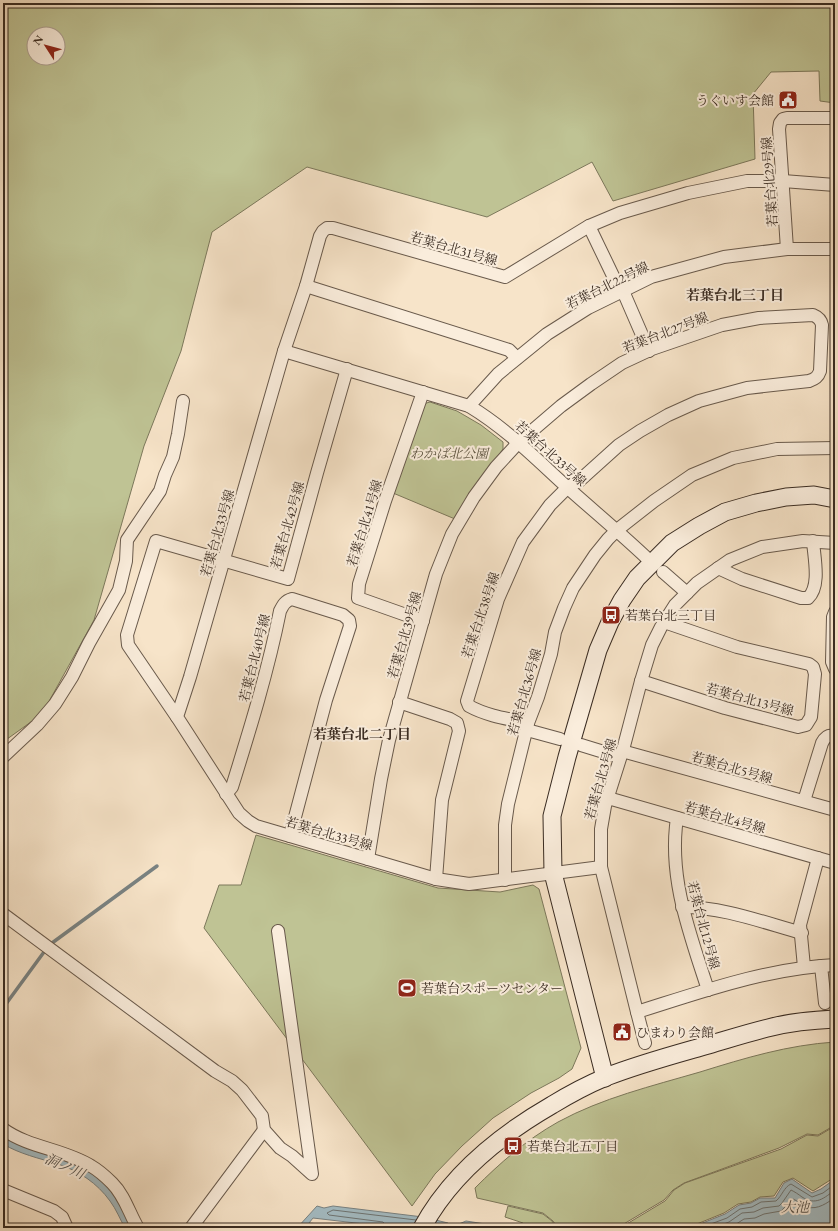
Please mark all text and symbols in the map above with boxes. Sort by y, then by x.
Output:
north arrow [26,26,66,66]
text: N [30,32,46,48]
public building icon: うぐいす会館 [777,89,799,111]
place label: うぐいす会館 [696,92,774,109]
street label: 若葉台北29号線 [758,136,781,228]
street label: 若葉台北31号線 [408,228,500,269]
street label: 若葉台北22号線 [563,258,652,313]
district label: 若葉台北三丁目 [686,286,784,304]
street label: 若葉台北27号線 [620,308,710,357]
street label: 若葉台北33号線 [511,417,590,490]
park label: わかば北公園 [410,445,490,462]
street label: 若葉台北41号線 [343,477,386,569]
street label: 若葉台北42号線 [267,479,308,571]
street label: 若葉台北33号線 [197,487,238,579]
street label: 若葉台北38号線 [458,570,503,661]
street label: 若葉台北39号線 [384,589,425,681]
bus stop icon: 若葉台北三丁目 [600,604,622,626]
place label: 若葉台北三丁目 [625,607,716,624]
street label: 若葉台北40号線 [235,612,274,704]
street label: 若葉台北36号線 [504,646,545,738]
street label: 若葉台北13号線 [704,680,796,719]
district label: 若葉台北二丁目 [313,725,411,743]
street label: 若葉台北3号線 [581,736,620,822]
street label: 若葉台北5号線 [689,748,775,787]
street label: 若葉台北4号線 [682,798,768,837]
street label: 若葉台北33号線 [283,813,375,854]
street label: 若葉台北12号線 [684,879,723,971]
sports icon: 若葉台スポーツセンター [396,977,418,999]
place label: 若葉台スポーツセンター [421,980,563,997]
public building icon: ひまわり会館 [611,1021,633,1043]
place label: ひまわり会館 [636,1024,714,1041]
bus stop icon: 若葉台北五丁目 [502,1135,524,1157]
place label: 若葉台北五丁目 [527,1138,618,1155]
water label: 洞ノ川 [42,1149,90,1184]
water label: 大池 [781,1198,811,1216]

